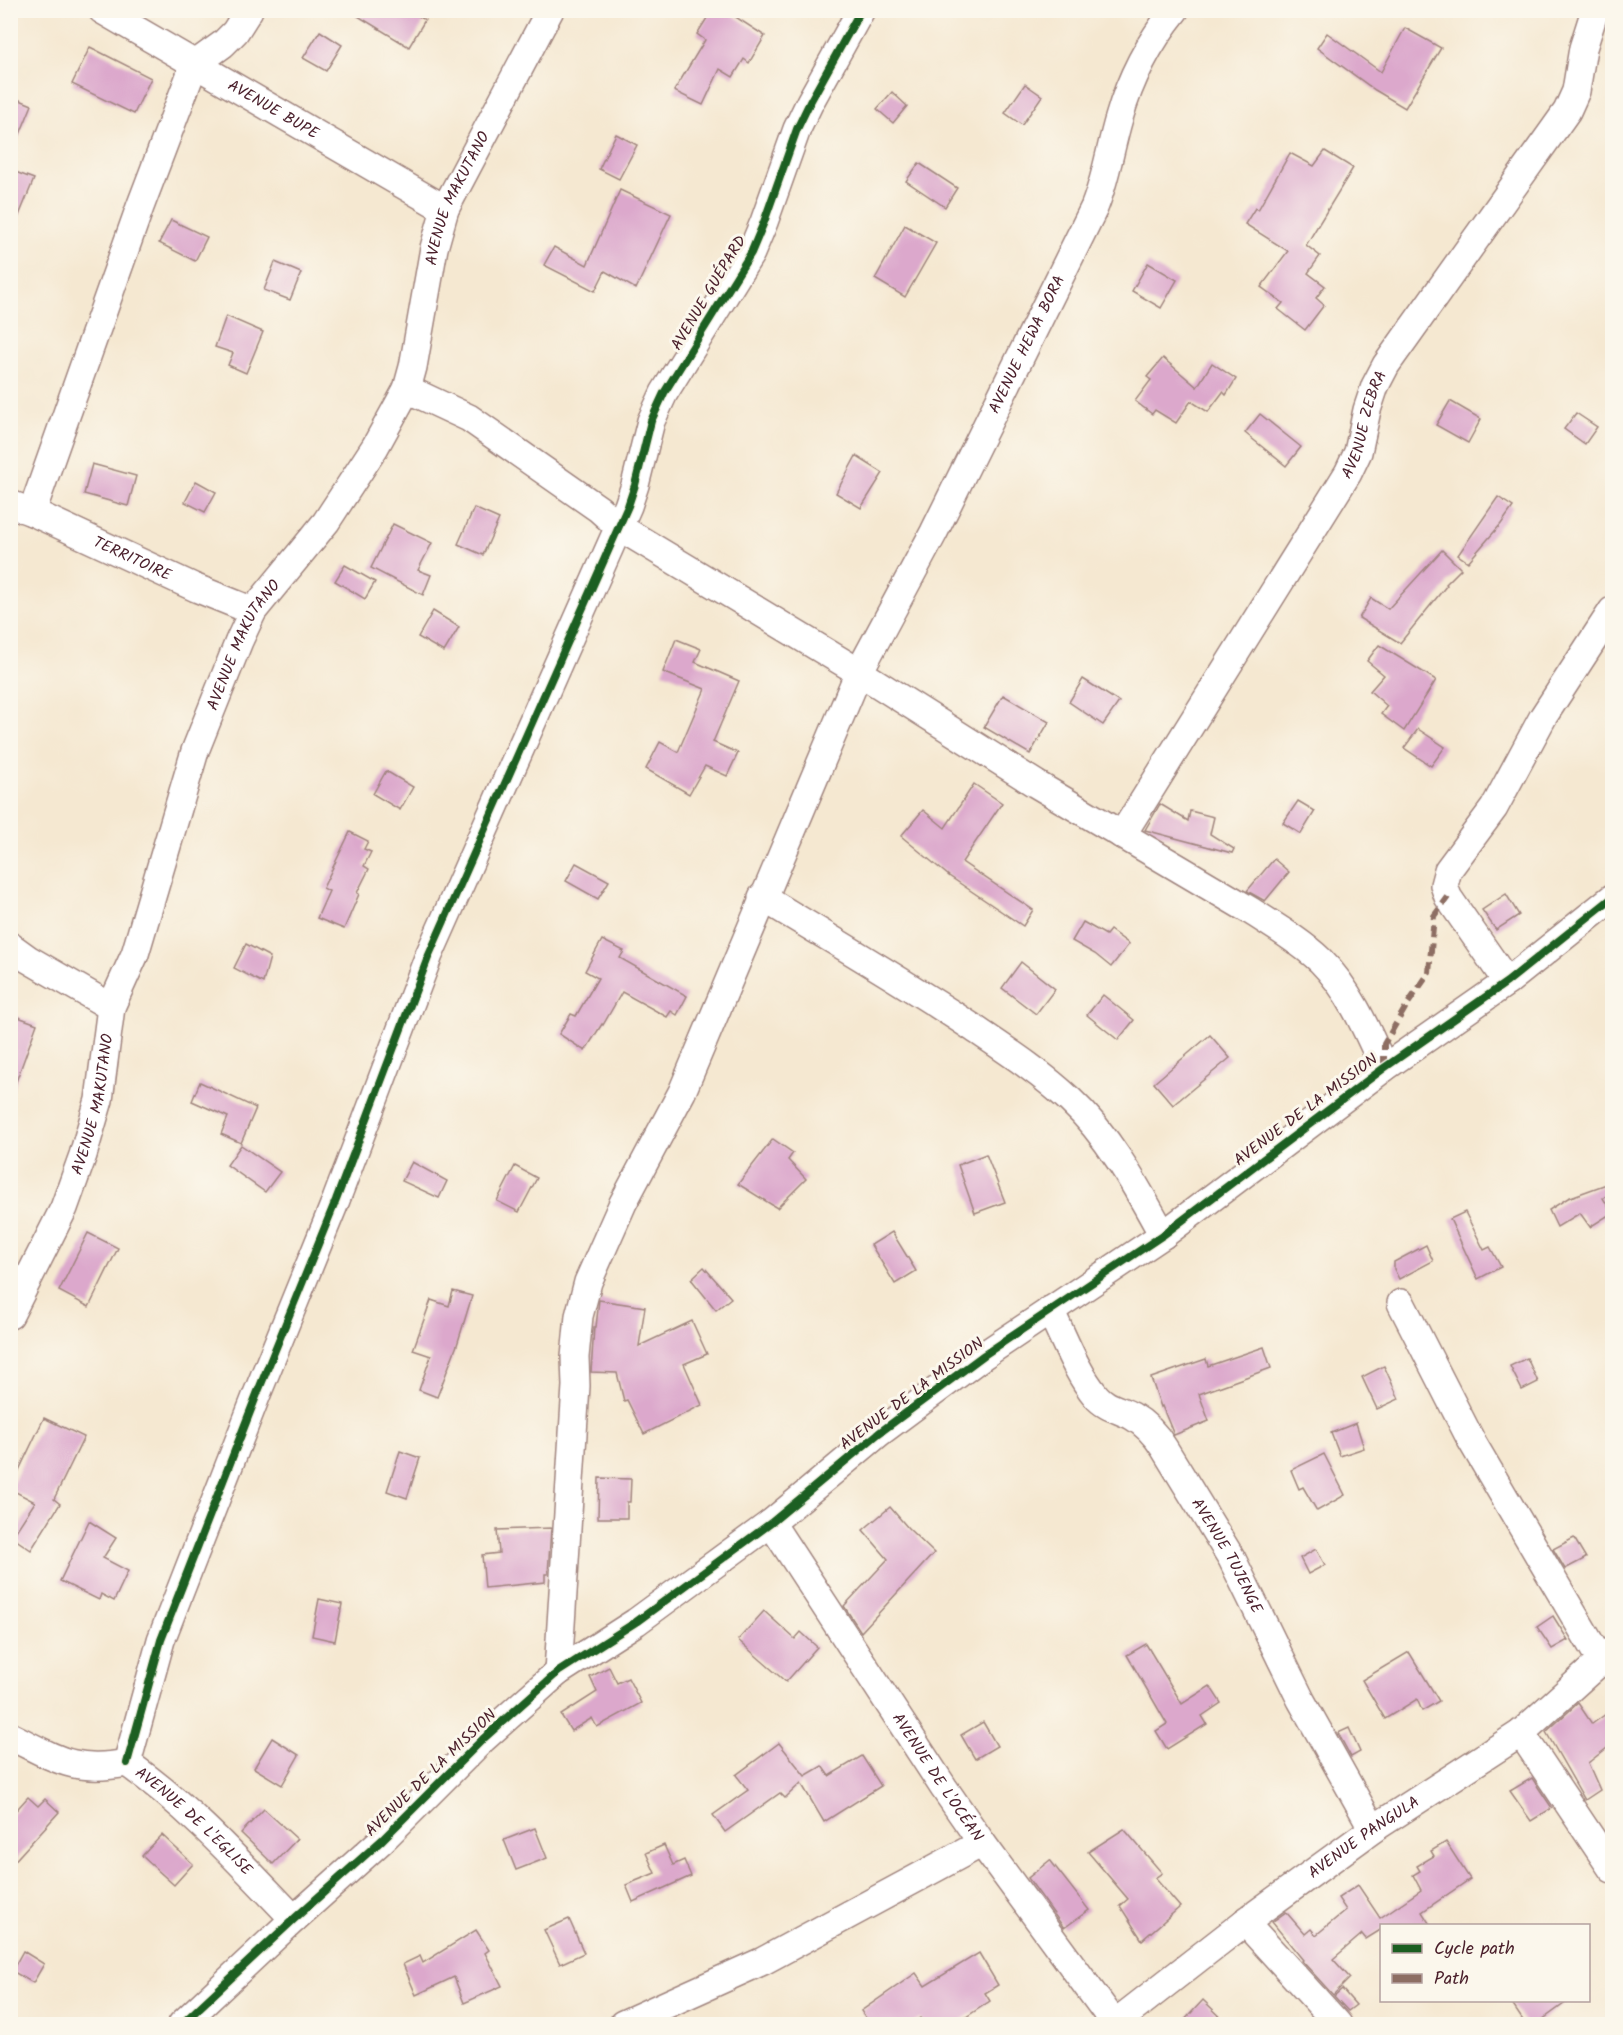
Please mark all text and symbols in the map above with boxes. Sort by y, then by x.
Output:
street label: AVENUE BUPE [223,73,324,146]
street label: AVENUE MAKUTANO [419,127,496,267]
street label: AVENUE GUÉPARD [665,231,753,355]
street label: AVENUE HEWA BORA [982,270,1072,418]
street label: AVENUE ZEBRA [1335,366,1394,484]
street label: TERRITOIRE [89,530,176,588]
street label: AVENUE MAKUTANO [200,574,287,714]
street label: AVENUE MAKUTANO [64,1032,120,1178]
street label: AVENUE DE LA MISSION [1229,1047,1384,1173]
street label: AVENUE DE LA MISSION [835,1331,990,1457]
street label: AVENUE TUJENGE [1185,1493,1269,1618]
street label: AVENUE DE LA MISSION [359,1703,503,1843]
street label: AVENUE DE L'OCÉAN [886,1708,990,1847]
street label: AVENUE DE L'EGLISE [130,1760,259,1882]
street label: AVENUE PANGULA [1303,1789,1425,1885]
legend [1380,1924,1590,2002]
text: Cycle path [1434,1935,1515,1964]
text: Path [1434,1965,1469,1994]

